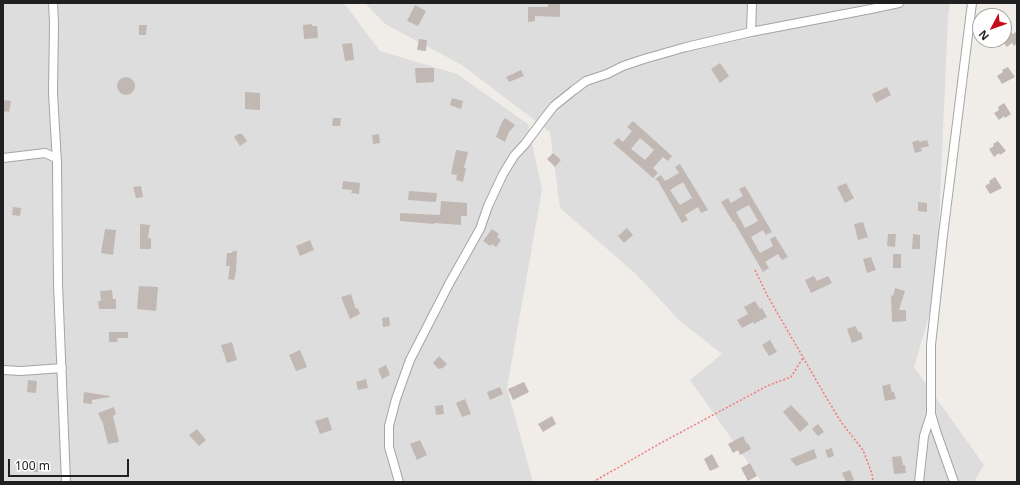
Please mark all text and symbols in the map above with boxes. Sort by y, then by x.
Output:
north arrow [972,8,1012,48]
text: N [975,27,992,44]
scale bar [10,451,131,477]
text: 100 m [15,457,50,474]

